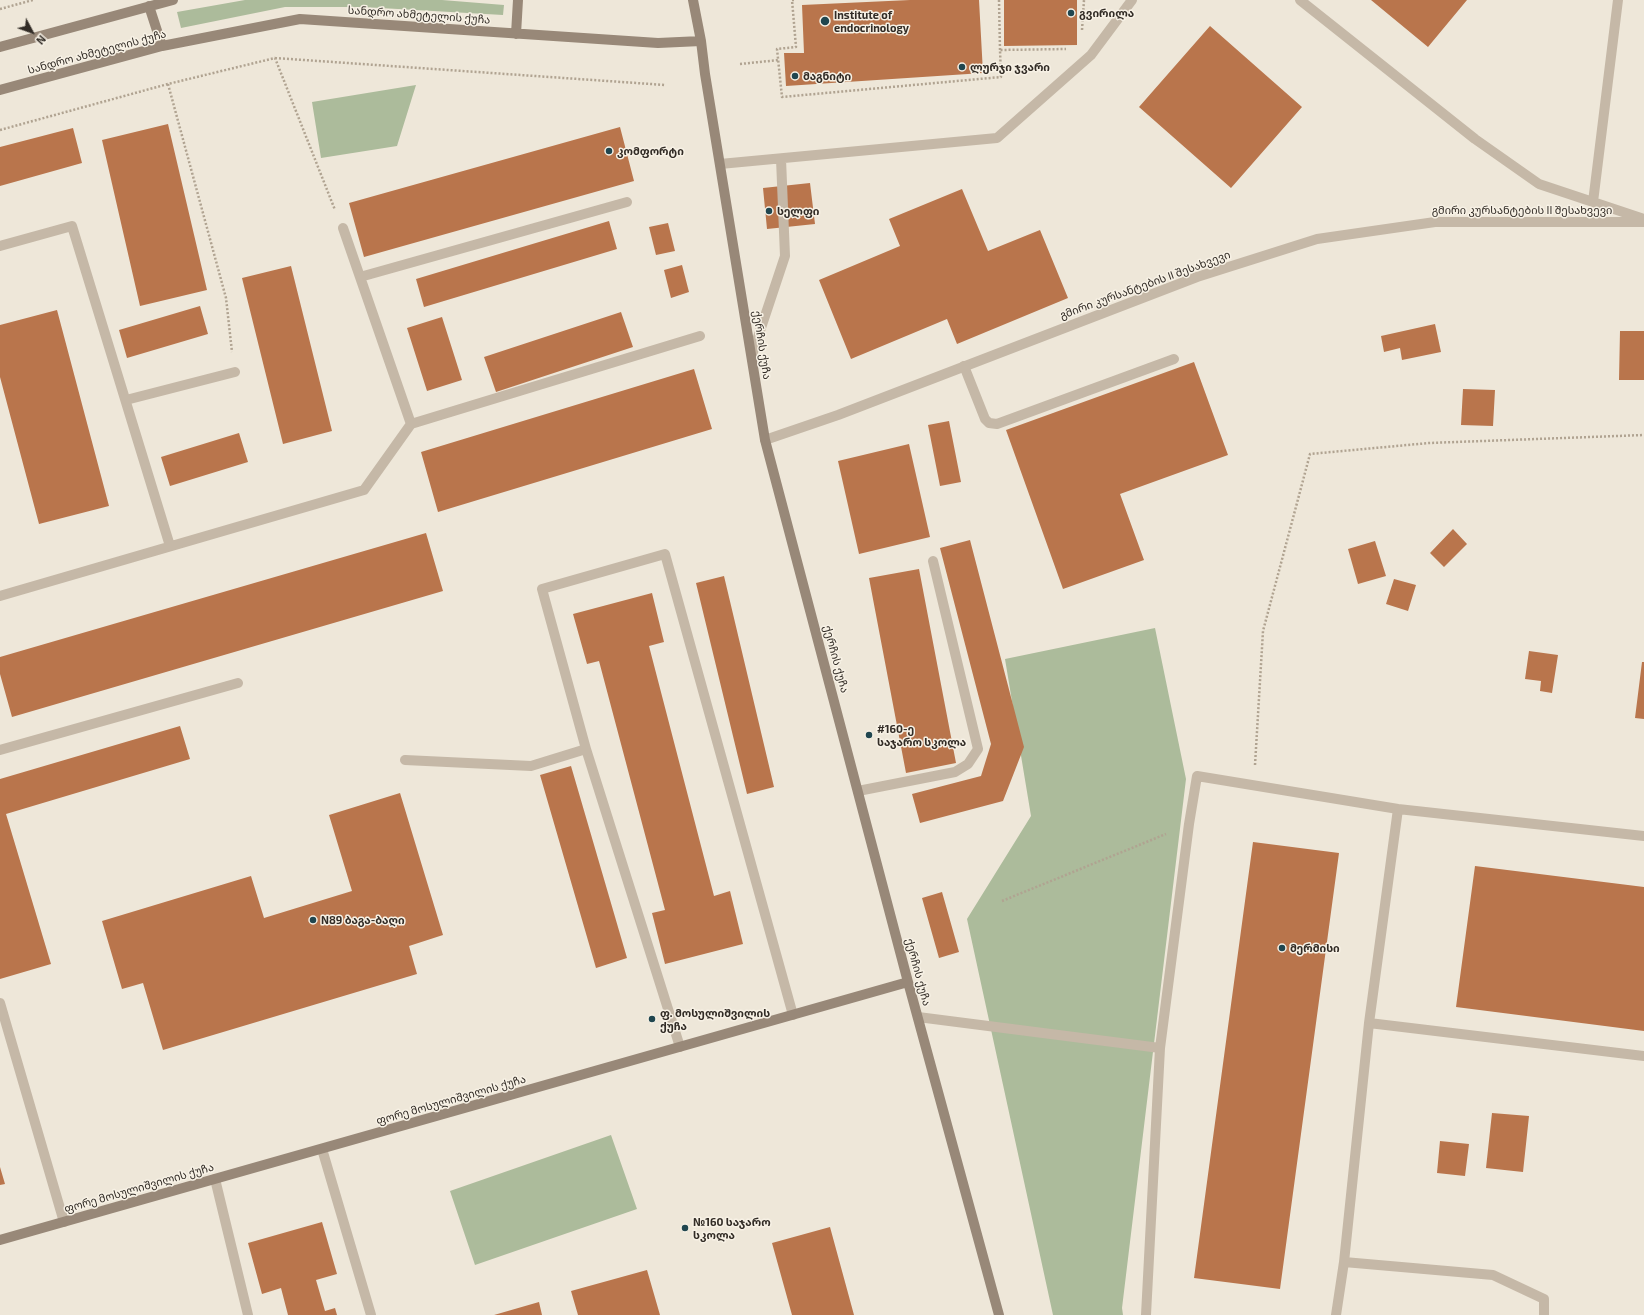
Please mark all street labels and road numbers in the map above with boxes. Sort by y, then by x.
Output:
street label: სანდრო ახმეტელის ქუჩა [347,3,491,27]
street label: სანდრო ახმეტელის ქუჩა [26,27,168,77]
street label: გმირი კურსანტების II შესახვევი [1432,203,1612,217]
street label: გმირი კურსანტების II შესახვევი [1058,248,1232,322]
street label: ქერჩის ქუჩა [750,310,774,380]
street label: ქერჩის ქუჩა [821,624,851,694]
street label: ქერჩის ქუჩა [903,937,933,1007]
street label: ფორე მოსულიშვილის ქუჩა [375,1072,527,1128]
street label: ფორე მოსულიშვილის ქუჩა [63,1160,215,1216]

